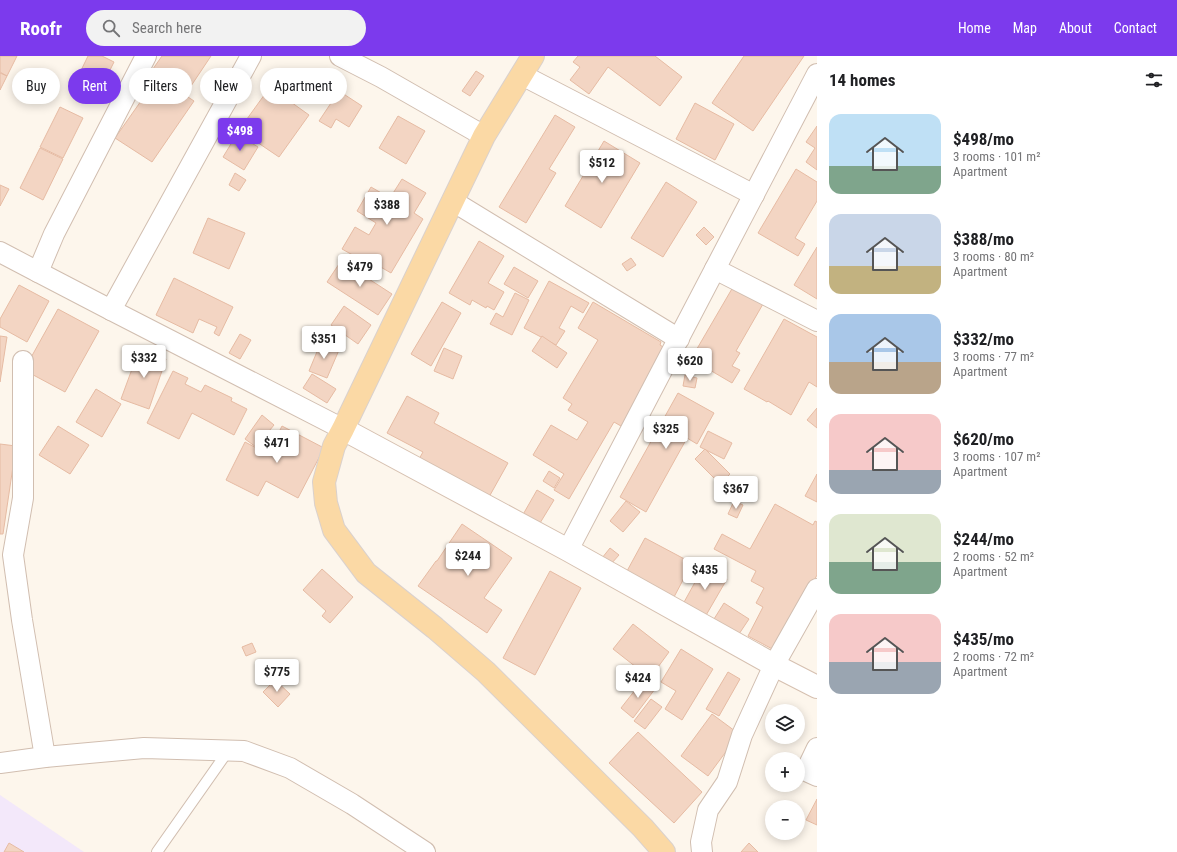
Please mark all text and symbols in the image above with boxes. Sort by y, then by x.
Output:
search box [86,10,366,46]
text: Roofr [20,17,62,40]
icon: search [100,17,122,39]
text: Search here [132,19,202,37]
text: Home [958,20,991,36]
text: Map [1013,20,1037,36]
text: About [1059,20,1092,36]
text: Contact [1114,20,1157,36]
chip: Buy [12,68,60,104]
chip: Rent [68,68,121,104]
chip: Filters [129,68,192,104]
chip: New [200,68,252,104]
chip: Apartment [260,68,347,104]
icon: filters [1143,69,1165,91]
text: 14 homes [829,70,895,90]
pin: $498 [216,118,264,152]
text: $498 [227,123,253,138]
text: $498/mo [953,129,1014,149]
icon: home [861,130,909,178]
text: 3 rooms · 101 m² [953,149,1040,164]
pin: $512 [578,150,626,184]
text: $512 [589,155,615,170]
text: Apartment [953,164,1007,179]
pin: $388 [363,192,411,226]
text: $388 [374,197,400,212]
text: $388/mo [953,229,1014,249]
icon: home [861,230,909,278]
text: 3 rooms · 80 m² [953,249,1034,264]
pin: $479 [336,254,384,288]
text: $479 [347,259,373,274]
text: Apartment [953,264,1007,279]
pin: $351 [300,326,348,360]
text: $332/mo [953,329,1014,349]
icon: home [861,330,909,378]
text: $351 [311,331,337,346]
pin: $332 [120,345,168,379]
pin: $620 [666,348,714,382]
text: 3 rooms · 77 m² [953,349,1034,364]
text: $332 [131,350,157,365]
text: $620 [677,353,703,368]
text: Apartment [953,364,1007,379]
pin: $325 [642,416,690,450]
text: $325 [653,421,679,436]
text: $620/mo [953,429,1014,449]
pin: $471 [253,430,301,464]
icon: home [861,430,909,478]
text: $471 [264,435,290,450]
text: 3 rooms · 107 m² [953,449,1040,464]
text: Apartment [953,464,1007,479]
pin: $367 [712,476,760,510]
text: $367 [723,481,749,496]
text: $244/mo [953,529,1014,549]
icon: home [861,530,909,578]
pin: $244 [444,543,492,577]
text: $244 [455,548,481,563]
text: 2 rooms · 52 m² [953,549,1034,564]
pin: $435 [681,557,729,591]
text: $435 [692,562,718,577]
text: Apartment [953,564,1007,579]
text: $435/mo [953,629,1014,649]
icon: home [861,630,909,678]
text: 2 rooms · 72 m² [953,649,1034,664]
pin: $775 [253,659,301,693]
text: $775 [264,664,290,679]
text: Apartment [953,664,1007,679]
pin: $424 [614,665,662,699]
text: $424 [625,670,651,685]
map controls [765,704,805,840]
button: layers [765,704,805,744]
button: + [765,752,805,792]
button: − [765,800,805,840]

